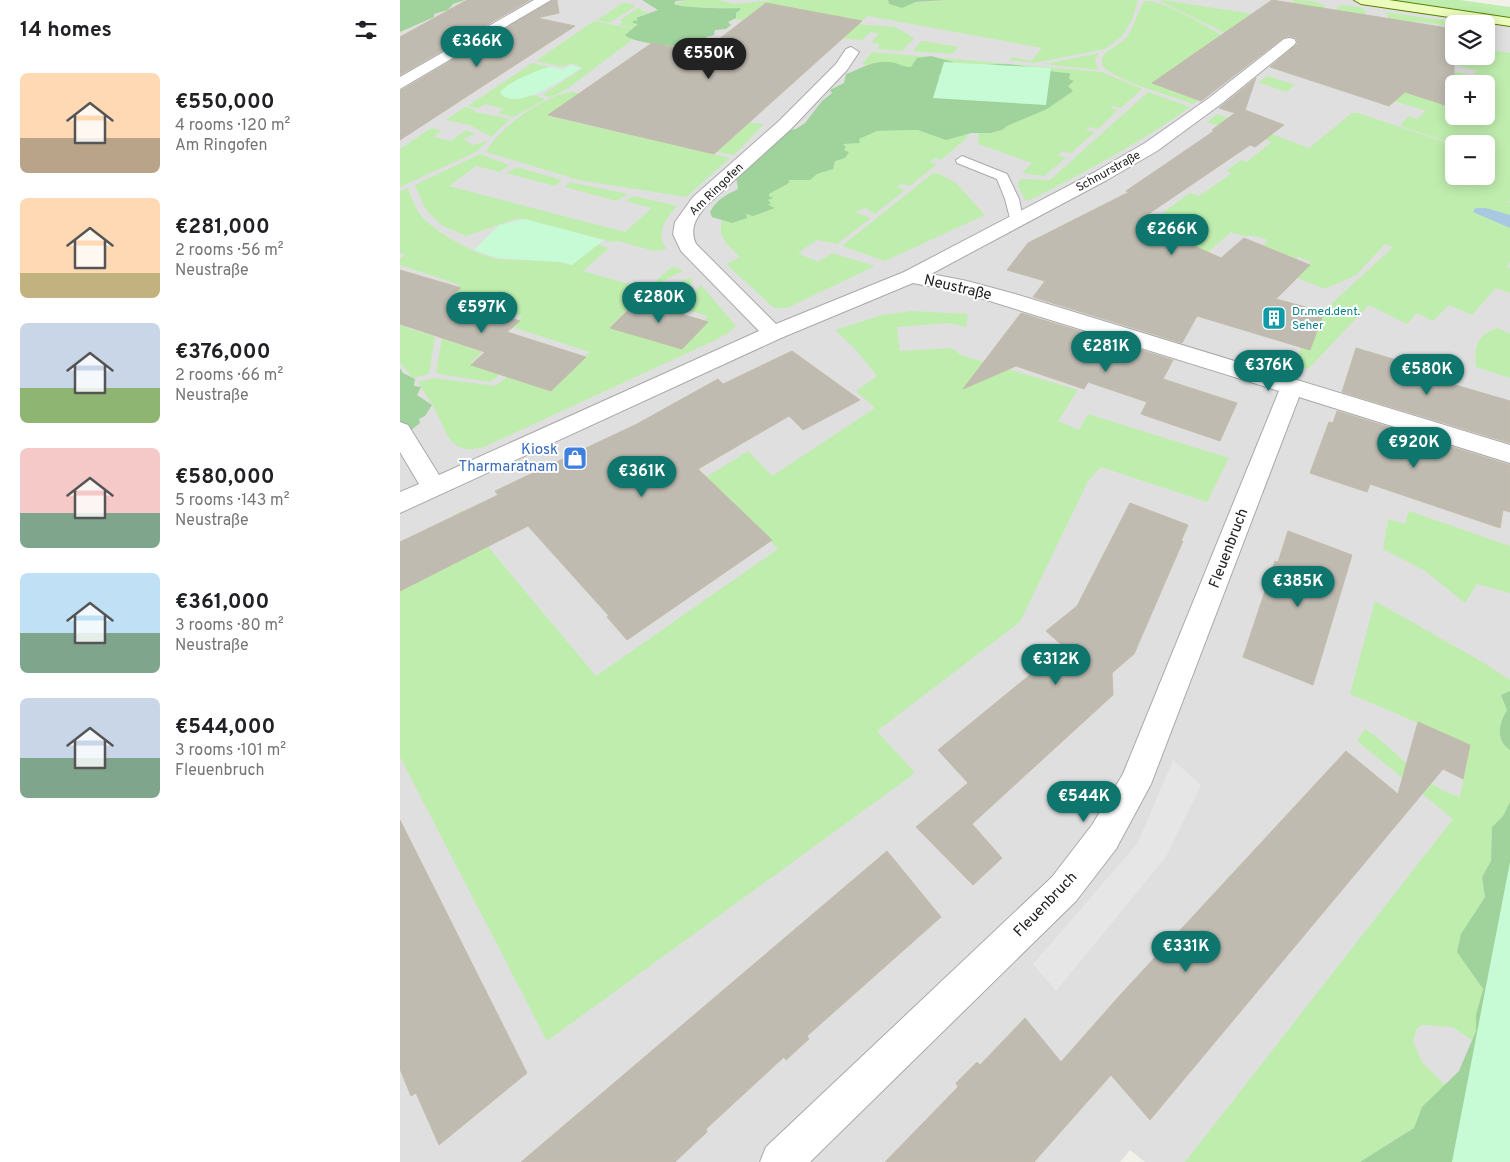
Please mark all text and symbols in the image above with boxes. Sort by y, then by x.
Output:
map controls [1445,15,1495,185]
button: layers [1445,15,1495,65]
icon: filters [352,16,380,44]
text: 14 homes [20,17,112,44]
pin: €366K [442,26,512,68]
text: €366K [452,32,502,52]
pin: €550K [674,38,744,80]
text: €550K [683,44,735,64]
button: + [1445,75,1495,125]
text: €550,000 [175,89,275,116]
icon: home [60,93,120,153]
text: 4 rooms · 120 m² [175,116,290,136]
button: − [1445,135,1495,185]
text: Am Ringofen [175,136,268,156]
street label: Schnurstraße [1073,148,1144,196]
street label: Am Ringofen [686,160,747,220]
text: €281,000 [175,214,270,241]
pin: €266K [1137,214,1207,256]
icon: home [60,218,120,278]
text: €266K [1147,220,1197,240]
text: 2 rooms · 56 m² [175,241,284,261]
text: Neustraße [175,261,249,281]
street label: Neustraße [922,271,993,305]
pin: €280K [624,282,694,324]
text: €280K [633,288,685,308]
pin: €597K [447,292,517,334]
text: €597K [457,298,507,318]
place label: Dr.med.dent. Seher [1292,304,1360,334]
building icon: Dr.med.dent. Seher [1261,305,1287,331]
pin: €281K [1071,330,1141,373]
text: €281K [1082,337,1130,357]
text: €376,000 [175,339,271,366]
icon: home [60,343,120,403]
pin: €376K [1234,350,1304,392]
pin: €580K [1392,354,1462,396]
text: €376K [1245,356,1293,376]
text: €580K [1401,360,1453,380]
text: 2 rooms · 66 m² [175,366,283,386]
text: Neustraße [175,386,249,406]
pin: €920K [1379,426,1449,469]
text: €920K [1388,433,1440,453]
place label: Kiosk Tharmaratnam [458,441,558,477]
shop icon: Kiosk Tharmaratnam [562,445,588,471]
pin: €361K [607,456,677,498]
text: €361K [618,462,666,482]
text: €580,000 [175,464,275,491]
icon: home [60,468,120,528]
text: 5 rooms · 143 m² [175,491,289,511]
street label: Fleuenbruch [1206,506,1253,591]
text: Neustraße [175,511,249,531]
pin: €385K [1263,566,1333,608]
text: €385K [1273,572,1323,592]
text: €361,000 [175,589,269,616]
icon: home [60,593,120,653]
text: 3 rooms · 80 m² [175,616,284,636]
text: Neustraße [175,636,249,656]
pin: €312K [1021,644,1091,686]
text: €312K [1032,650,1080,670]
text: €544,000 [175,714,275,741]
icon: home [60,718,120,778]
text: 3 rooms · 101 m² [175,741,286,761]
text: Fleuenbruch [175,761,264,781]
pin: €544K [1049,780,1119,823]
text: €544K [1058,787,1110,807]
street label: Fleuenbruch [1010,868,1082,942]
pin: €331K [1151,930,1221,973]
text: €331K [1162,937,1210,957]

